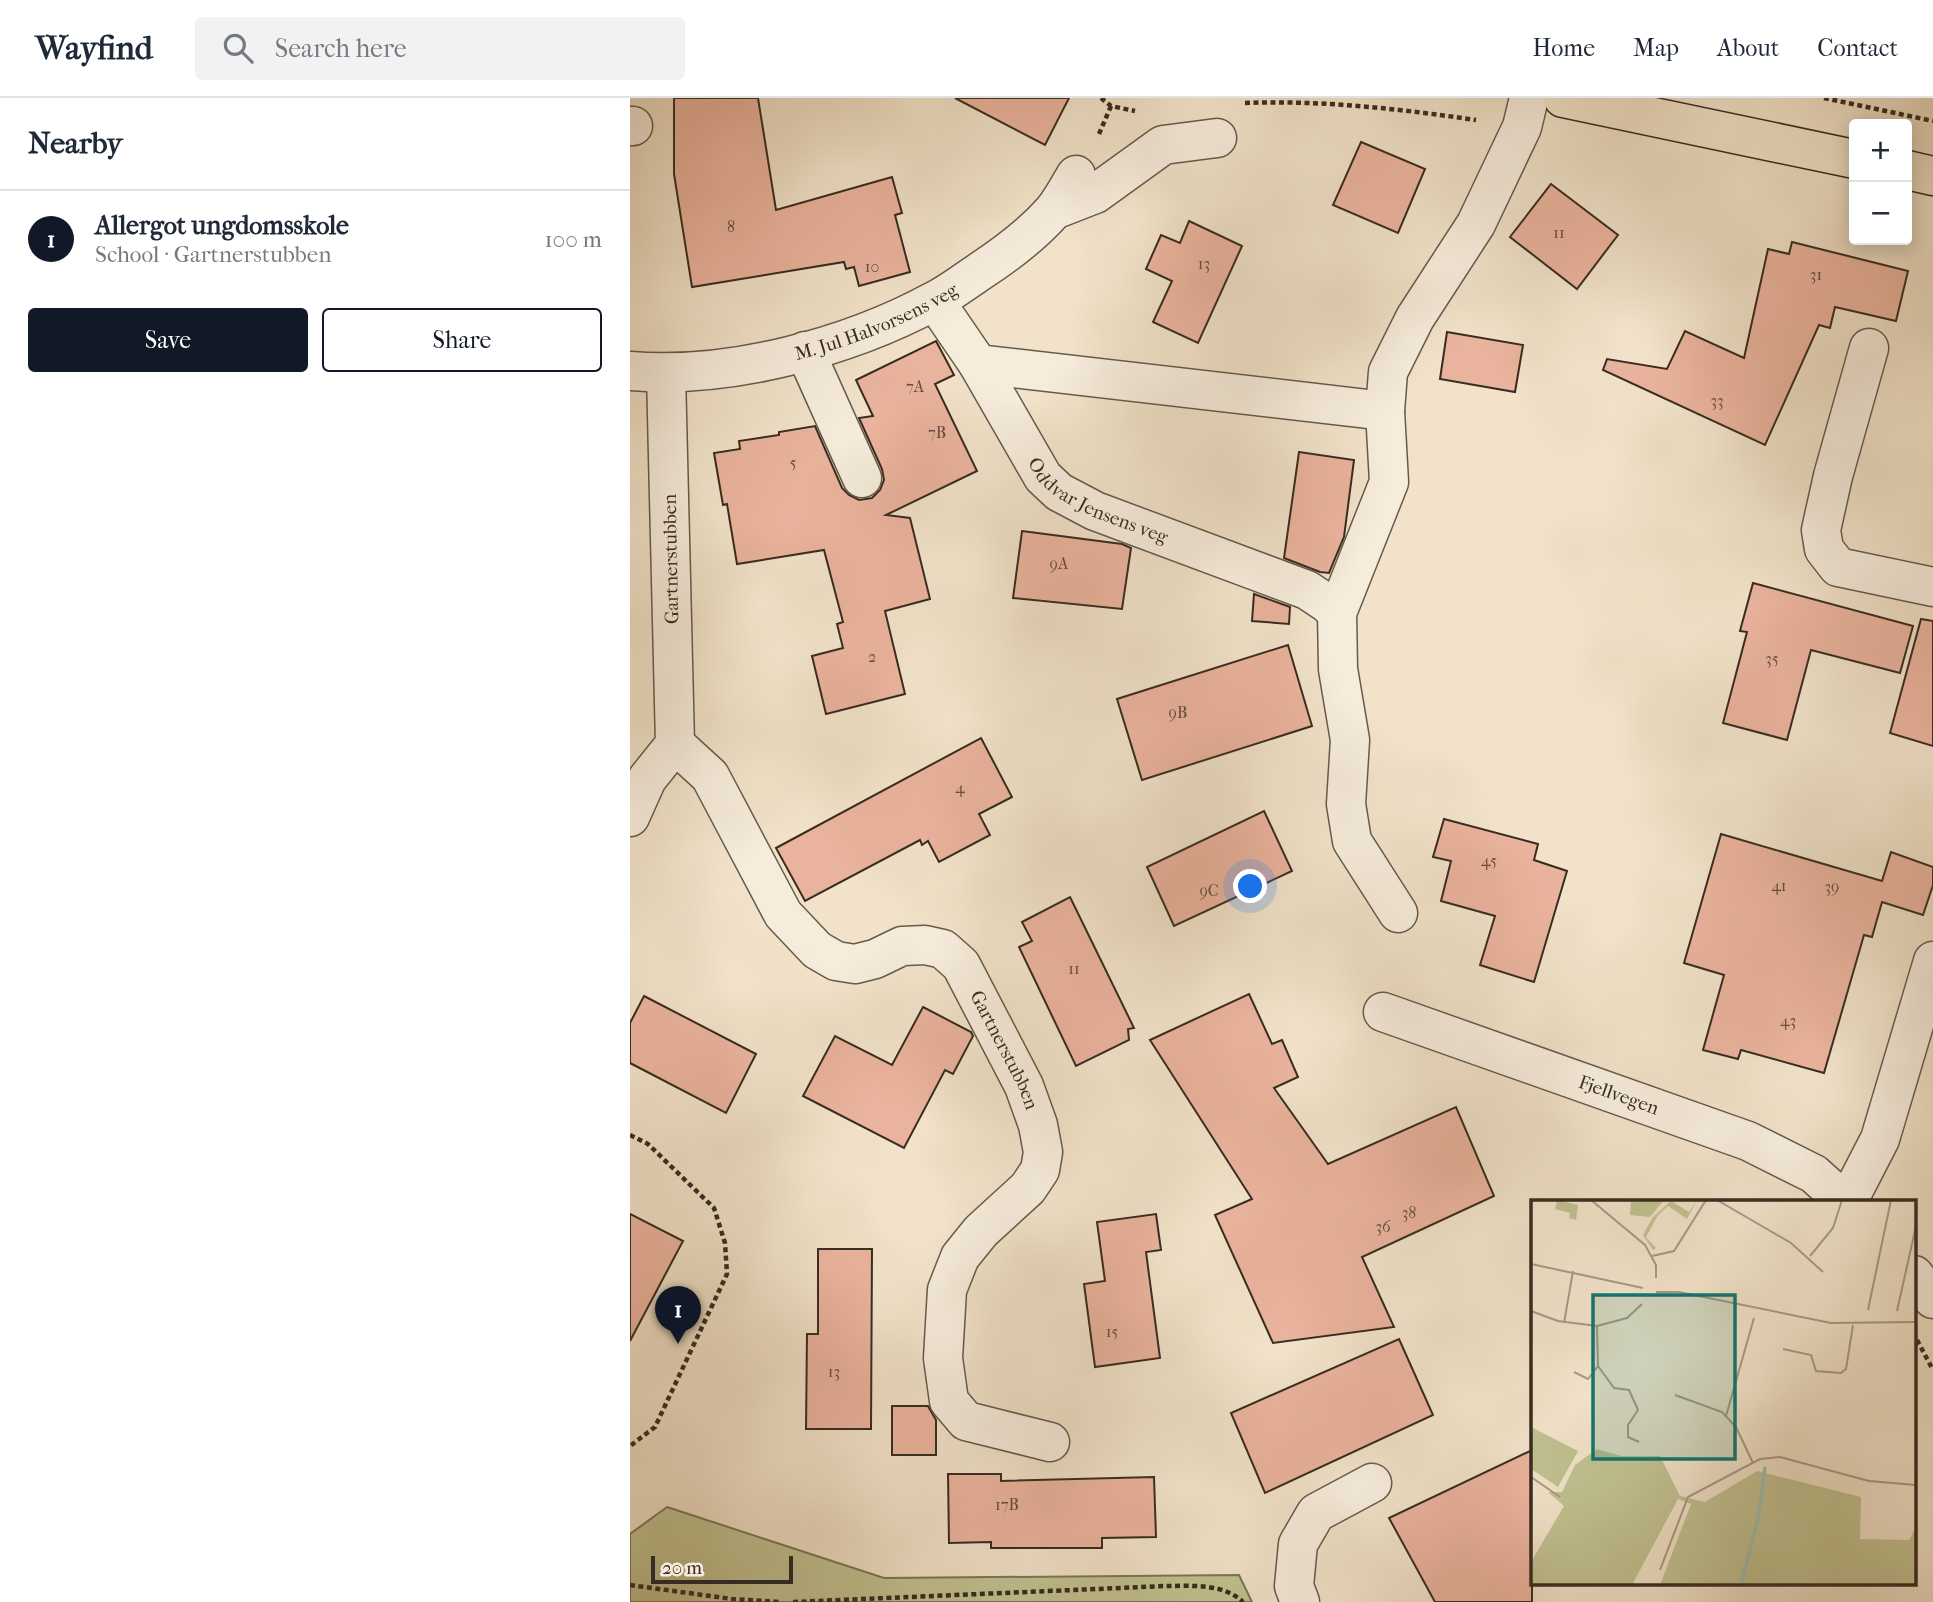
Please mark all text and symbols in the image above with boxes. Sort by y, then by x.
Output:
search box [195,17,685,80]
text: Wayfind [35,29,153,68]
icon: search [219,29,257,67]
text: Search here [275,33,407,64]
text: Home [1533,34,1595,62]
text: Map [1633,34,1679,62]
text: About [1717,34,1779,62]
text: Contact [1817,34,1898,62]
map controls [1849,119,1912,245]
button: + [1849,119,1912,182]
text: Nearby [28,126,123,161]
button: − [1849,182,1912,245]
text: Allergot ungdomsskole [95,210,349,241]
house number: 8 [727,217,735,236]
house number: 11 [1553,223,1565,242]
text: 1 [47,226,55,253]
text: 100 m [544,226,602,253]
text: School · Gartnerstubben [95,241,332,268]
house number: 13 [1198,254,1210,273]
house number: 10 [865,257,879,276]
house number: 31 [1810,265,1822,284]
street label: M. Jul Halvorsens veg [792,278,963,365]
button: Save [28,308,308,372]
button: Share [322,308,602,372]
house number: 7A [906,377,925,396]
house number: 33 [1710,391,1724,410]
house number: 7B [928,423,946,442]
house number: 5 [790,453,797,472]
street label: Oddvar Jensens veg [1023,453,1172,548]
street label: Gartnerstubben [659,494,683,624]
house number: 9A [1050,554,1069,573]
house number: 2 [868,647,876,666]
house number: 35 [1765,649,1779,668]
house number: 9B [1169,703,1187,722]
house number: 4 [955,778,965,797]
house number: 45 [1481,851,1497,870]
your location [1233,869,1267,903]
house number: 41 [1771,876,1787,895]
house number: 39 [1825,877,1839,896]
house number: 9C [1199,881,1219,900]
house number: 11 [1068,959,1080,978]
street label: Gartnerstubben [965,987,1043,1113]
house number: 43 [1780,1011,1796,1030]
street label: Fjellvegen [1576,1071,1662,1120]
inset map [1531,1200,1916,1584]
house number: 38 [1402,1203,1416,1222]
house number: 36 [1375,1217,1391,1236]
pin: 1 [655,1286,701,1344]
house number: 15 [1106,1322,1118,1341]
house number: 13 [828,1362,840,1381]
house number: 17B [995,1495,1019,1514]
scale bar [651,1553,793,1585]
text: 20 m [662,1557,702,1579]

